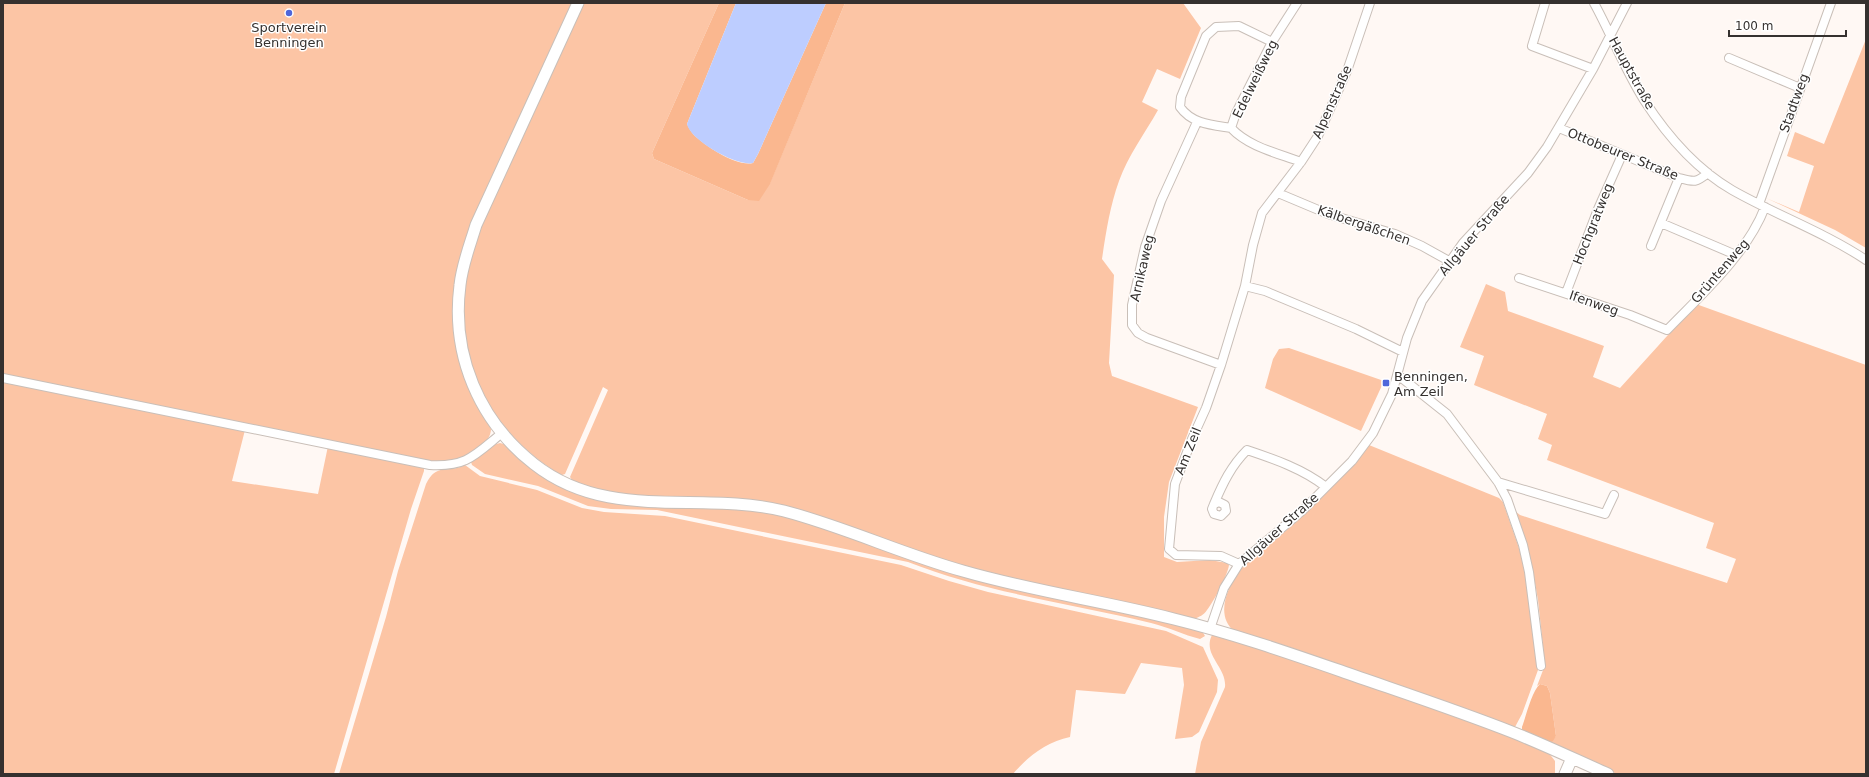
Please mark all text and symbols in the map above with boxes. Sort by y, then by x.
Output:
marker: Sportverein Benningen [284,8,294,18]
scale bar [1729,12,1846,38]
text: 100 m [1735,19,1773,33]
place label: Sportverein Benningen [251,20,327,50]
street label: Hauptstraße [1606,34,1658,112]
street label: Edelweißweg [1230,37,1280,121]
street label: Alpenstraße [1309,63,1355,141]
street label: Stadtweg [1776,72,1812,134]
street label: Ottobeurer Straße [1565,125,1681,183]
street label: Hochgratweg [1570,181,1616,267]
street label: Allgäuer Straße [1436,192,1512,278]
street label: Kälbergäßchen [1316,202,1412,248]
street label: Arnikaweg [1127,233,1157,303]
street label: Grüntenweg [1688,236,1752,306]
street label: Ifenweg [1567,288,1621,318]
place label: Benningen, Am Zeil [1394,369,1468,399]
marker: Benningen, Am Zeil [1381,378,1391,388]
street label: Am Zeil [1172,425,1204,477]
street label: Allgäuer Straße [1236,490,1322,568]

